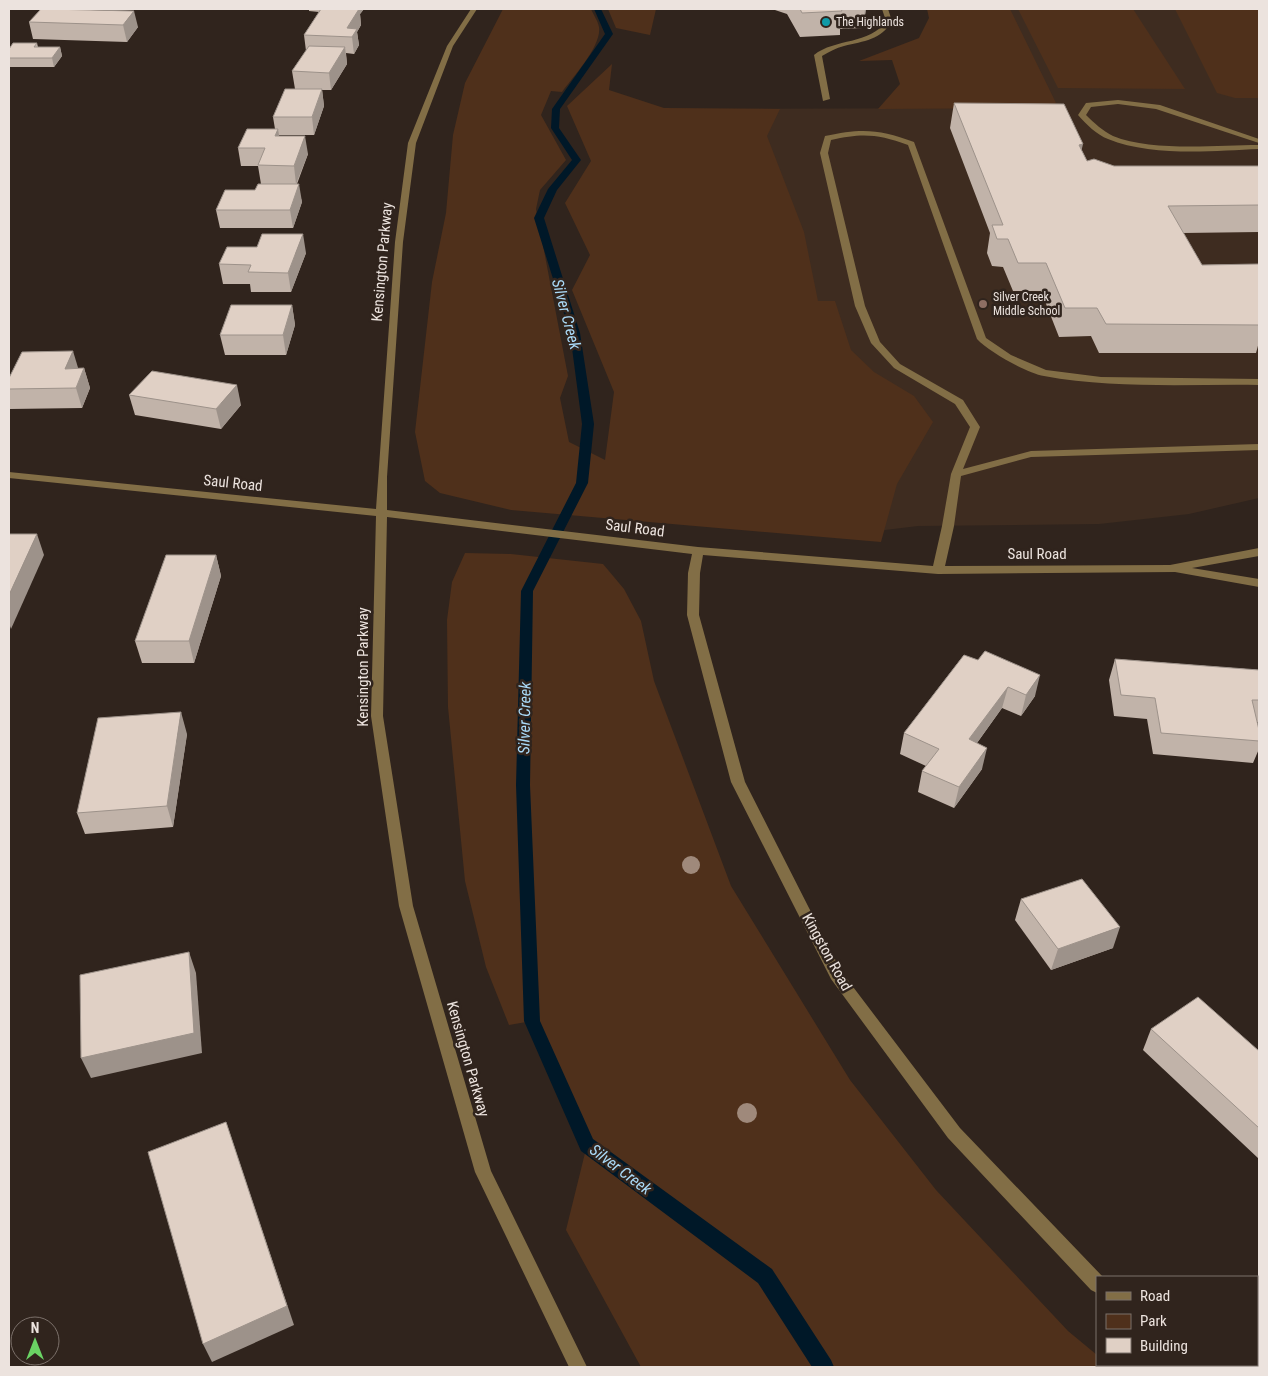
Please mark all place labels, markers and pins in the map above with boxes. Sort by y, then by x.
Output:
place label: The Highlands [836,15,904,29]
marker: The Highlands [820,16,832,28]
place label: Silver Creek Middle School [993,290,1060,318]
marker: Silver Creek Middle School [977,298,989,310]

